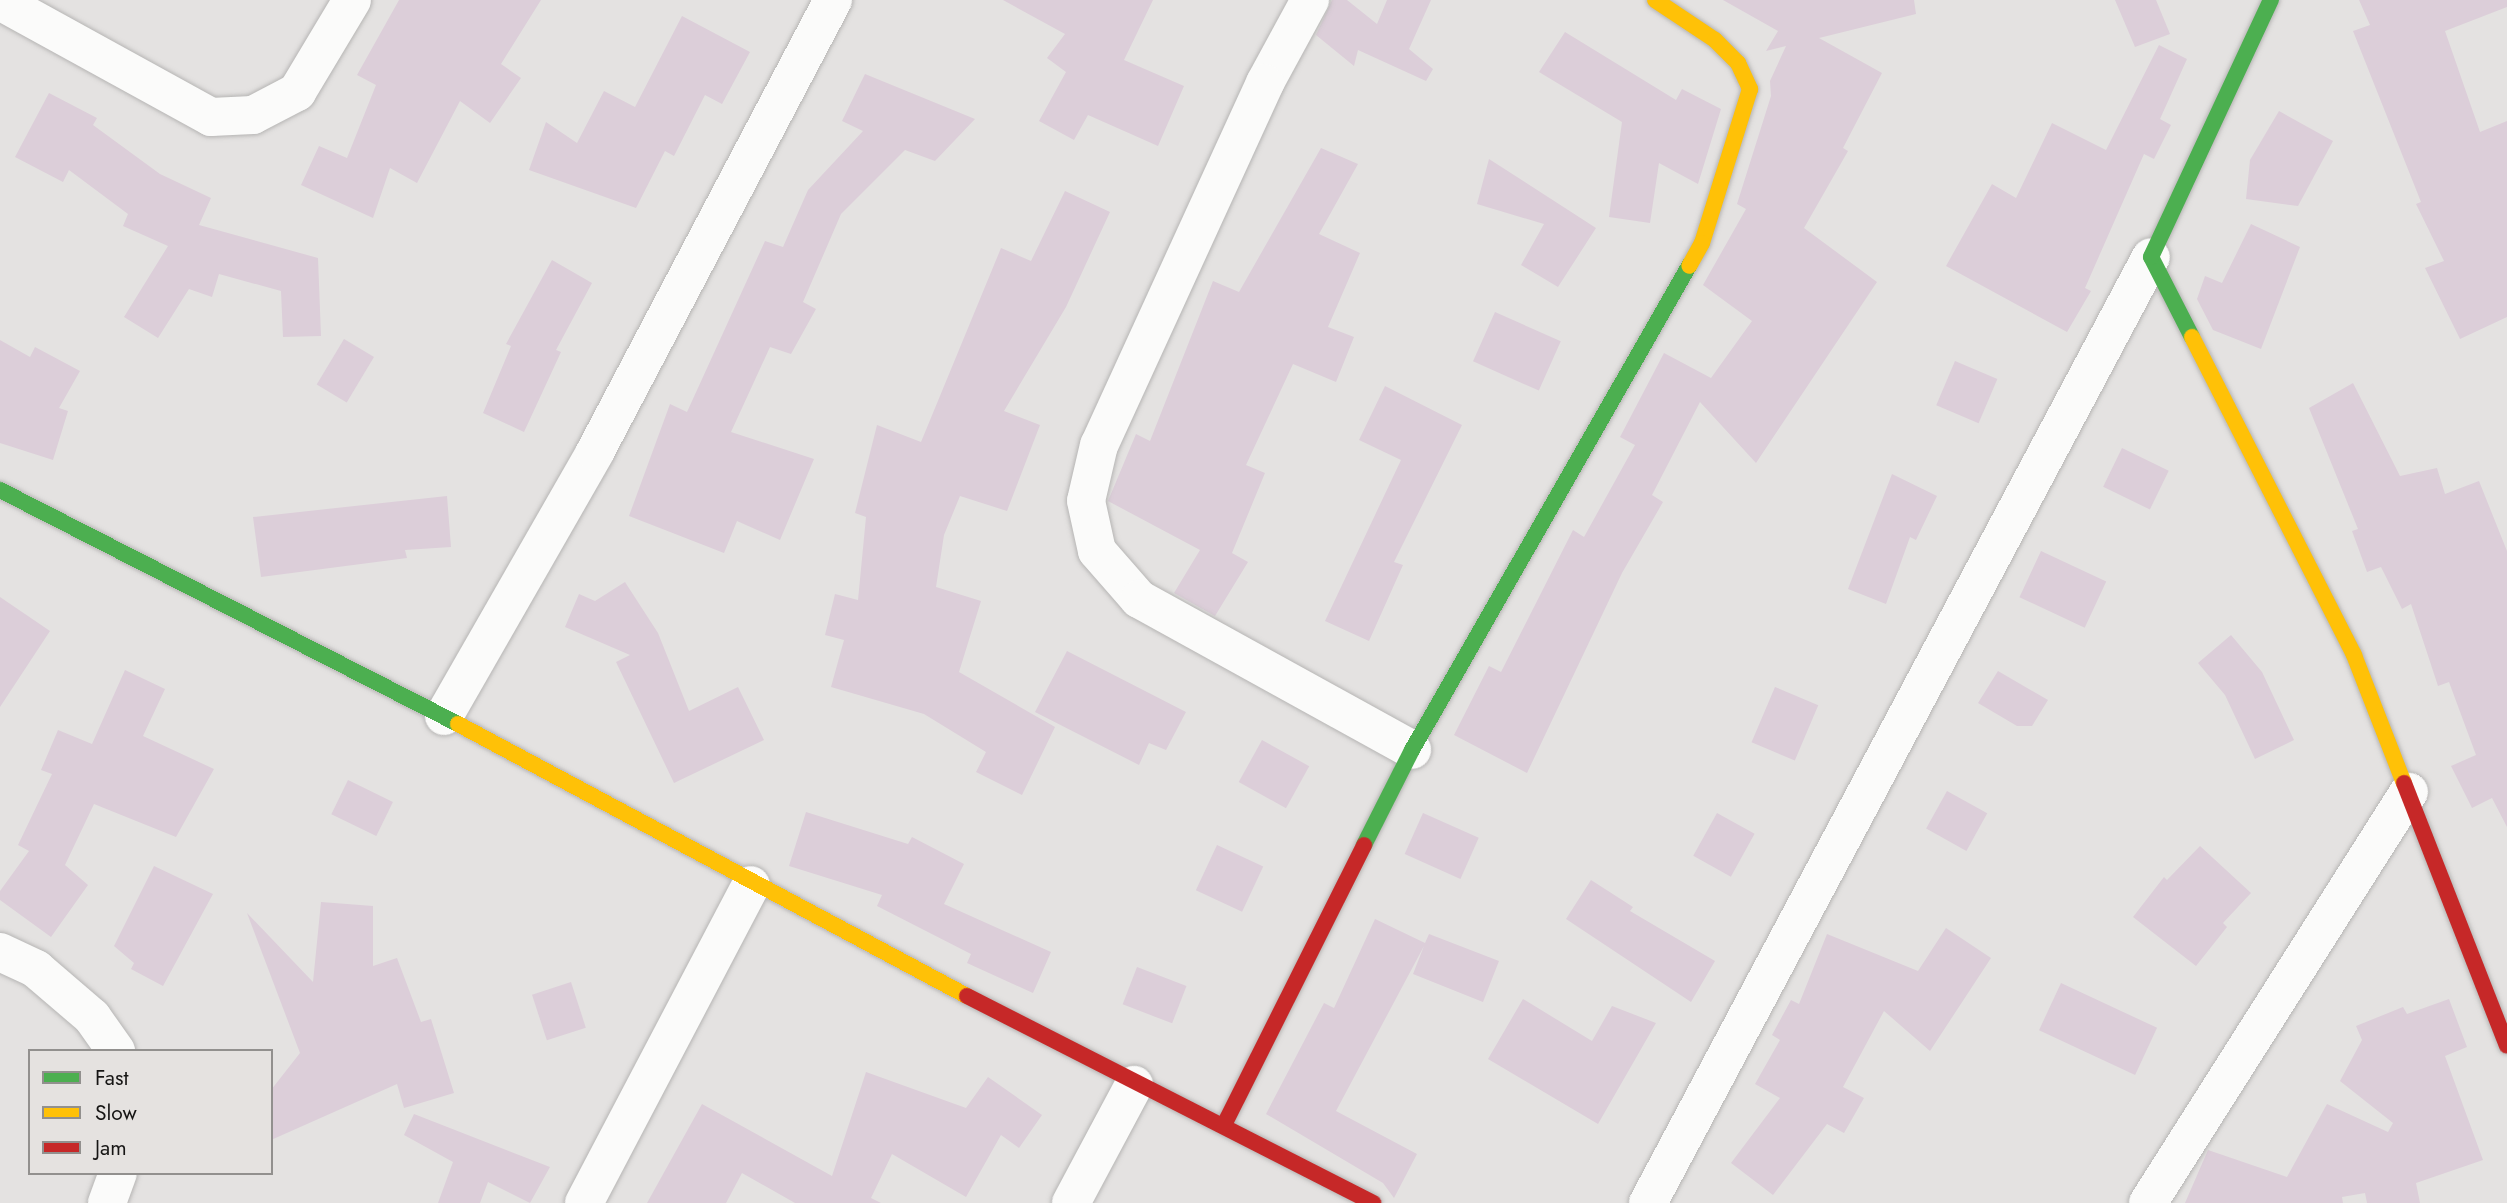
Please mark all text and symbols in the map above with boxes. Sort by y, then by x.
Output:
legend [28,1049,273,1175]
text: Fast [95,1063,128,1093]
text: Slow [95,1098,137,1128]
text: Jam [95,1133,127,1163]

